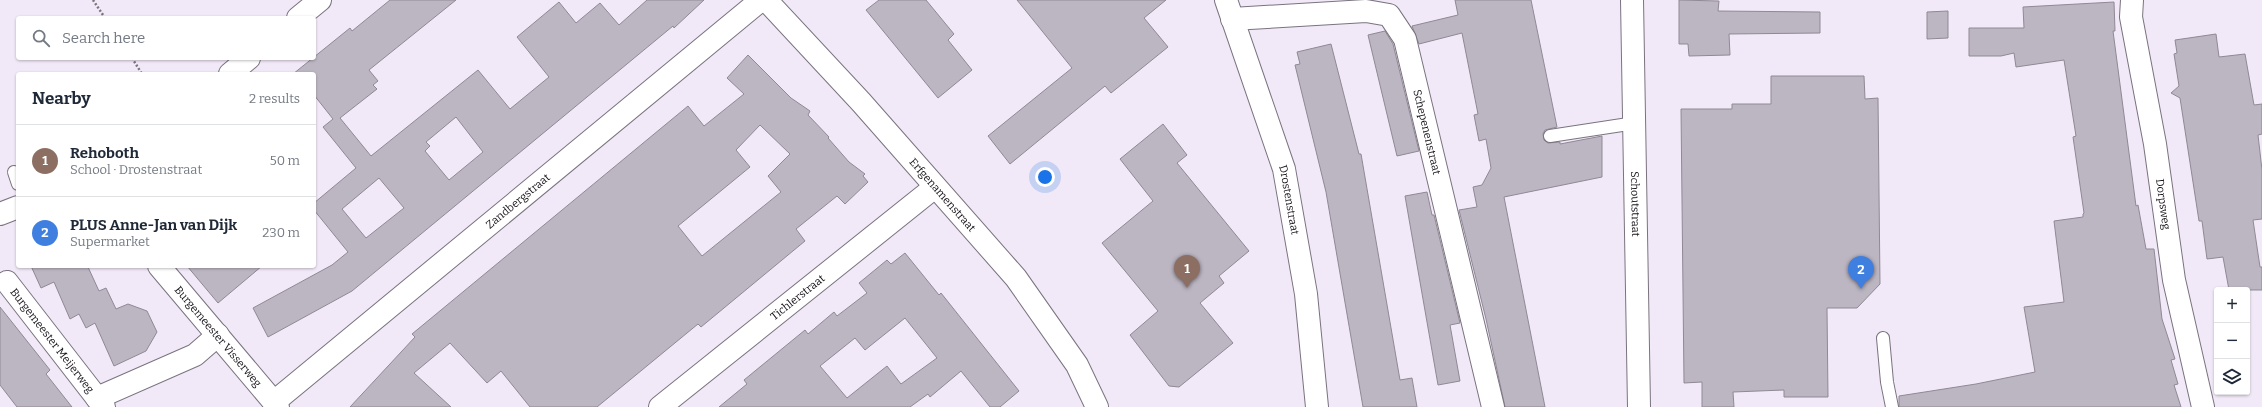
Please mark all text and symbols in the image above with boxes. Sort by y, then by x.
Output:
search box [16,16,316,60]
icon: search [30,27,52,49]
text: Search here [62,29,145,47]
text: Nearby [32,88,91,109]
street label: Schepenenstraat [1410,88,1443,176]
text: 2 results [249,91,300,106]
text: Rehoboth [70,144,139,162]
text: 1 [42,153,48,168]
text: 50 m [270,153,300,168]
street label: Erfgenamenstraat [907,156,978,235]
text: School · Drostenstraat [70,162,202,177]
street label: Drostenstraat [1276,163,1301,236]
your location [1035,167,1055,187]
street label: Zandbergstraat [483,171,553,231]
street label: Schoutstraat [1628,171,1642,237]
street label: Dorpsweg [2153,178,2173,231]
text: PLUS Anne-Jan van Dijk [70,216,237,234]
text: 2 [41,225,49,240]
text: 230 m [262,225,300,240]
text: Supermarket [70,234,150,249]
pin: 1 [1174,255,1200,288]
pin: 2 [1848,256,1874,289]
street label: Tichlerstraat [768,272,827,323]
street label: Burgemeester Visserweg [172,284,264,390]
street label: Burgemeester Meijerweg [7,286,97,396]
map controls [2214,287,2250,395]
button: + [2214,287,2250,323]
button: − [2214,323,2250,359]
button: layers [2214,359,2250,395]

